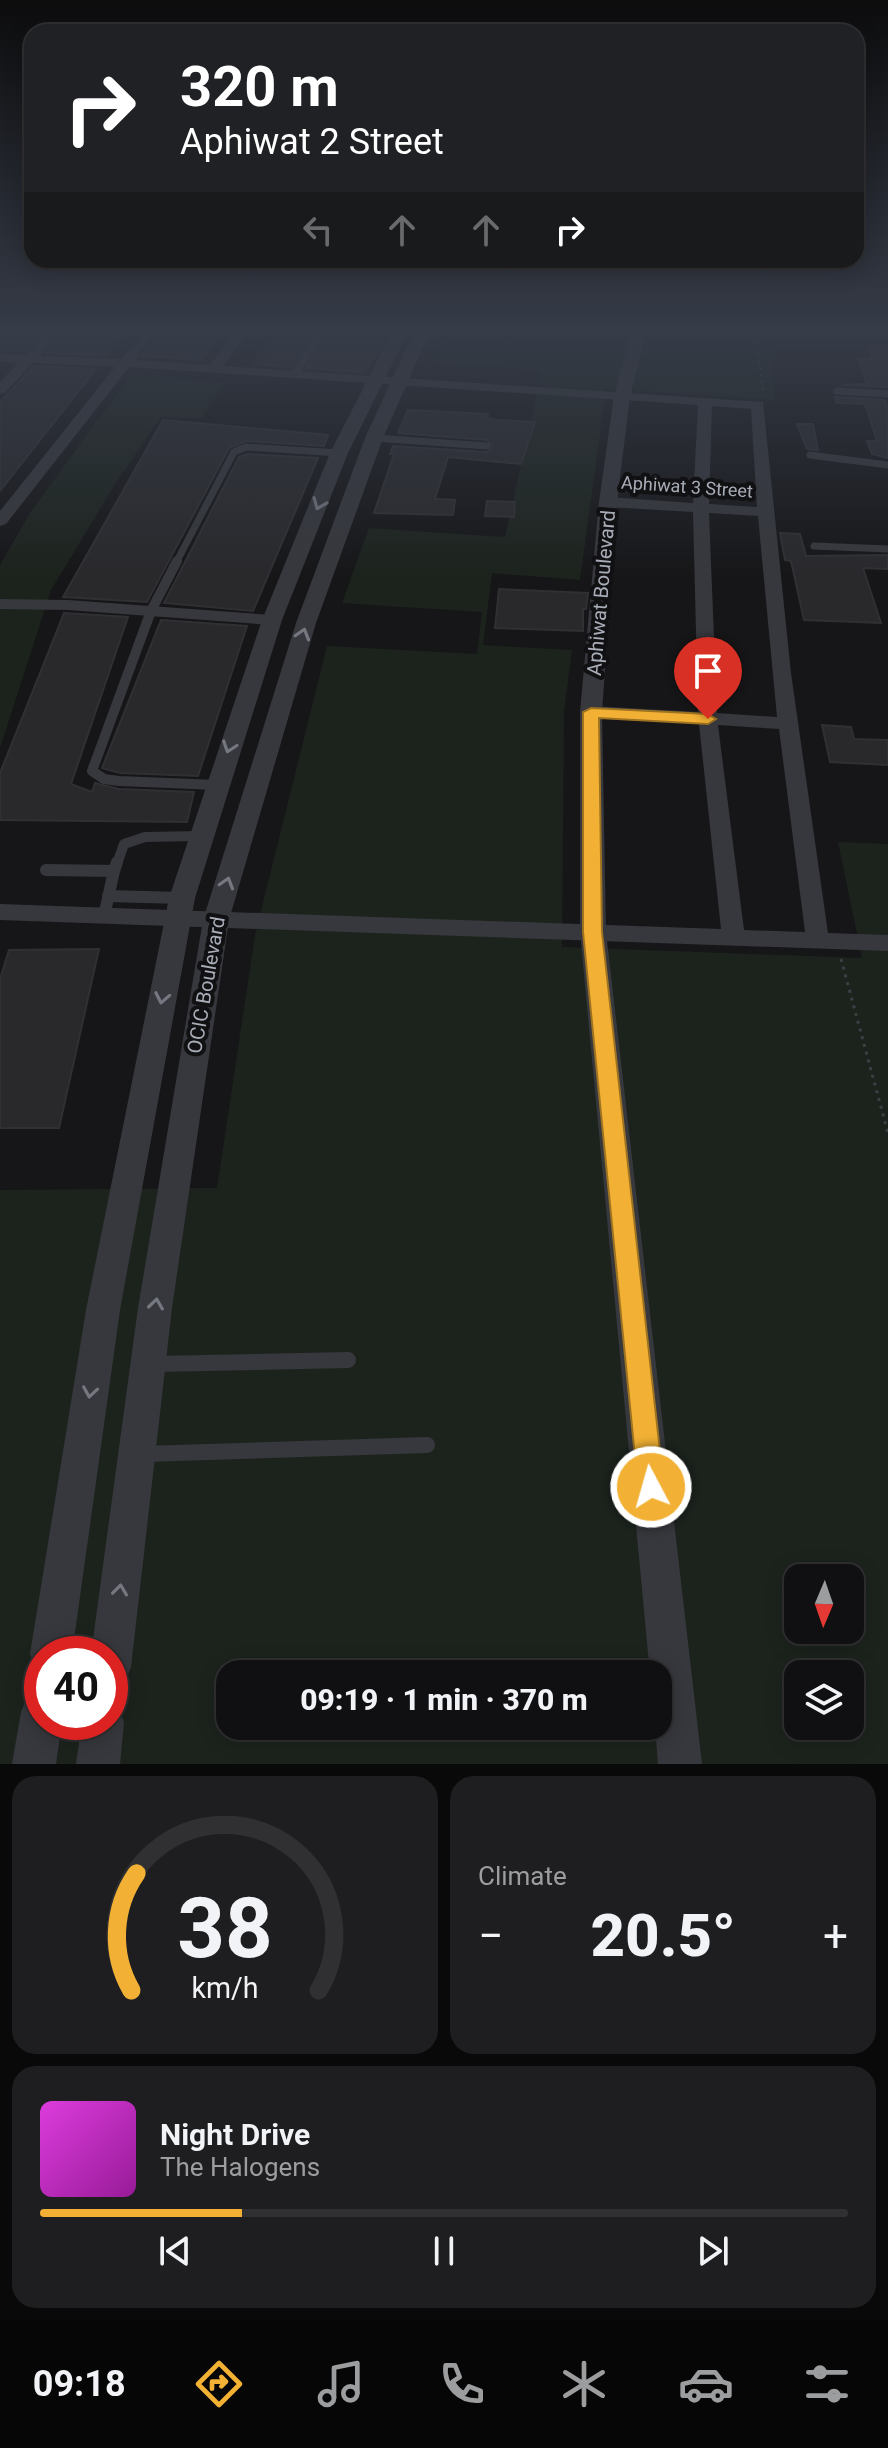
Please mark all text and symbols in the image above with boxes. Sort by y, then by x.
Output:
text: 320 m [180,54,339,120]
icon: right [48,56,152,160]
text: Aphiwat 2 Street [180,121,444,163]
icon: left [296,208,340,252]
icon: ahead [380,208,424,252]
icon: ahead [464,208,508,252]
icon: right [548,208,592,252]
street label: Aphiwat 3 Street [621,471,754,502]
one-way arrow [313,496,329,510]
street label: Aphiwat Boulevard [582,509,620,677]
one-way arrow [294,628,310,641]
pin [674,637,742,719]
icon: arrive [686,649,730,693]
one-way arrow [223,740,239,754]
one-way arrow [218,876,234,890]
street label: OCIC Boulevard [182,915,230,1055]
one-way arrow [154,991,171,1005]
one-way arrow [147,1297,164,1311]
one-way arrow [82,1385,99,1398]
position arrow [609,1445,693,1529]
north arrow [784,1564,864,1644]
map controls [784,1564,864,1740]
one-way arrow [111,1583,128,1597]
speed limit sign: 40 [24,1636,128,1740]
button: layers [784,1660,864,1740]
text: 09:19 · 1 min · 370 m [300,1682,588,1717]
text: Climate [478,1861,567,1891]
text: 38 [177,1880,273,1977]
text: 20.5° [591,1900,736,1971]
text: − [478,1910,503,1962]
text: + [823,1910,848,1962]
text: km/h [191,1971,259,2005]
text: Night Drive [160,2117,310,2152]
text: The Halogens [160,2152,320,2182]
icon: previous [153,2229,197,2273]
icon: pause [422,2229,466,2273]
icon: next [691,2229,735,2273]
icon: directions [191,2356,247,2412]
icon: music [313,2356,369,2412]
icon: phone [434,2356,490,2412]
icon: climate [556,2356,612,2412]
icon: car [678,2356,734,2412]
icon: filters [799,2356,855,2412]
text: 09:18 [33,2363,126,2405]

